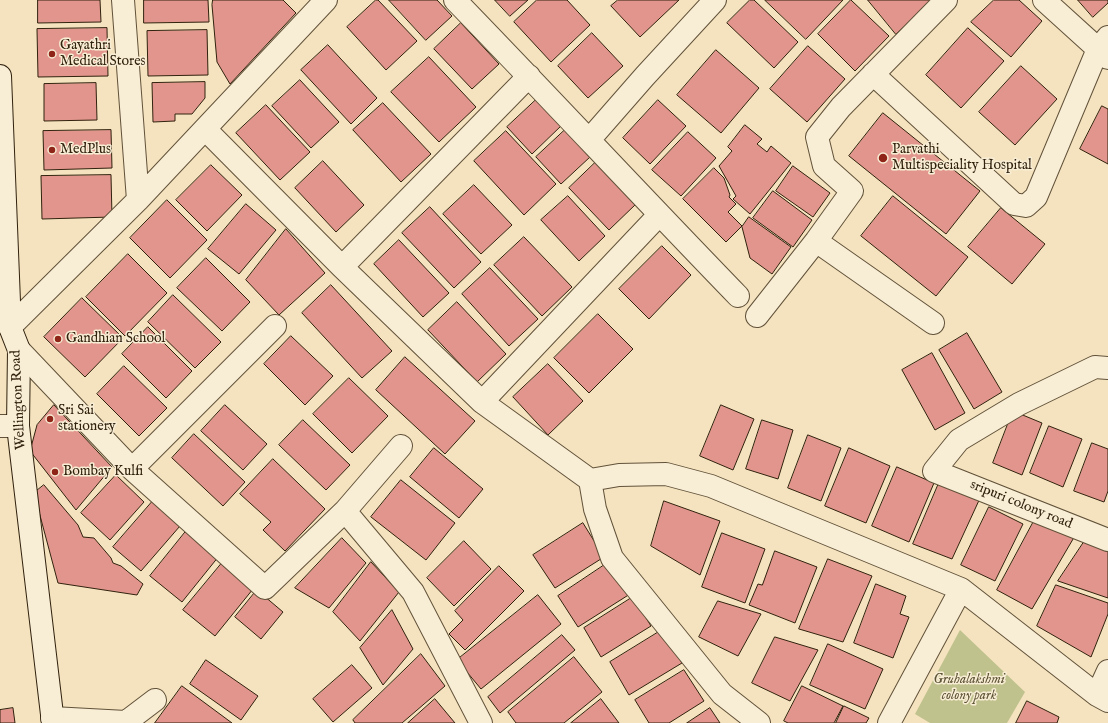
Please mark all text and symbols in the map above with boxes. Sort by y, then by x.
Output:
place label: Gayathri Medical Stores [60,38,146,70]
marker: Gayathri Medical Stores [47,49,57,59]
place label: MedPlus [60,142,111,158]
place label: Parvathi Multispeciality Hospital [892,142,1032,174]
marker: MedPlus [47,145,57,155]
marker: Parvathi Multispeciality Hospital [877,152,889,164]
place label: Gandhian School [66,331,165,347]
marker: Gandhian School [53,334,63,344]
street label: Wellington Road [8,350,30,450]
place label: Sri Sai stationery [58,403,116,436]
marker: Sri Sai stationery [45,414,55,424]
place label: Bombay Kulfi [63,464,143,480]
marker: Bombay Kulfi [50,467,60,477]
street label: sripuri colony road [967,477,1075,533]
park label: Gruhalakshmi colony park [933,672,1005,704]

